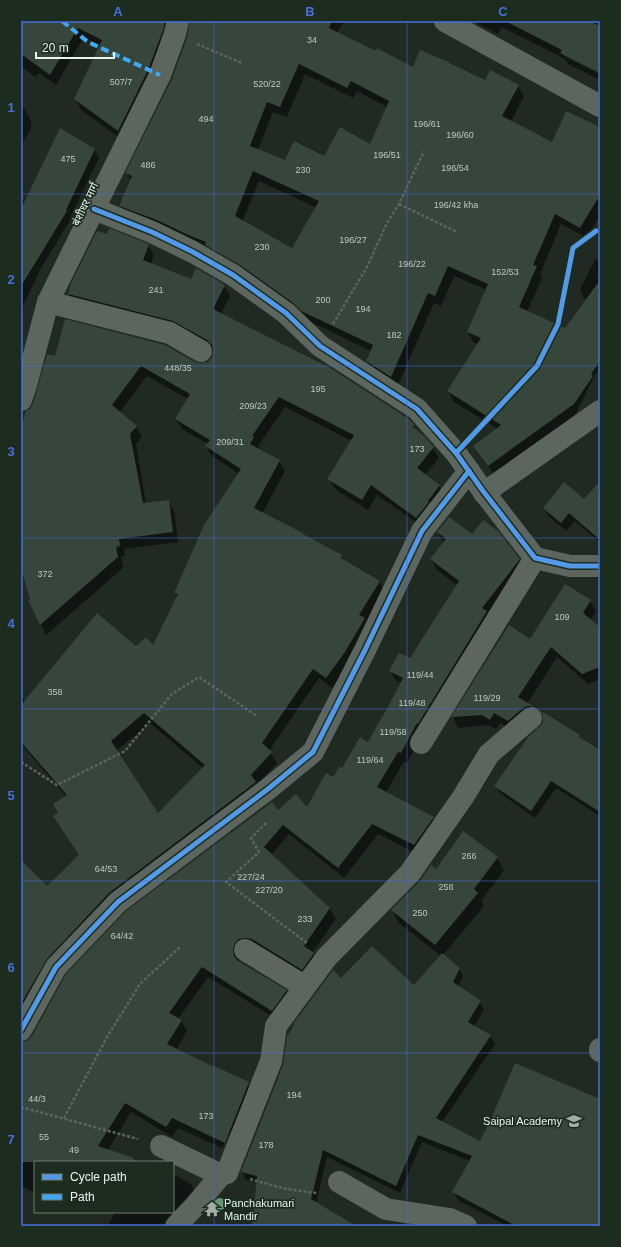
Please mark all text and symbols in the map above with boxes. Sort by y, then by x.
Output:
text: A [113,4,123,19]
text: B [305,4,315,19]
text: C [498,4,508,19]
scale bar [36,34,114,60]
house number: 34 [307,35,317,45]
text: 20 m [42,41,69,55]
house number: 507/7 [110,77,132,87]
house number: 520/22 [253,79,281,89]
text: 1 [7,100,15,115]
house number: 494 [198,114,214,124]
house number: 196/61 [413,119,441,129]
house number: 196/60 [446,130,474,140]
house number: 196/51 [373,150,401,160]
house number: 475 [60,154,76,164]
house number: 486 [140,160,156,170]
house number: 196/54 [441,163,469,173]
house number: 230 [295,165,311,175]
street label: बंशीधर मार्ग [69,180,101,228]
house number: 196/42 kha [434,200,478,210]
house number: 196/27 [339,235,367,245]
house number: 230 [254,242,270,252]
house number: 196/22 [398,259,426,269]
house number: 152/53 [491,267,519,277]
text: 2 [7,272,15,287]
house number: 241 [148,285,164,295]
house number: 200 [315,295,331,305]
house number: 194 [355,304,371,314]
house number: 182 [386,330,402,340]
house number: 448/35 [164,363,192,373]
house number: 195 [310,384,326,394]
house number: 209/23 [239,401,267,411]
house number: 209/31 [216,437,244,447]
text: 3 [7,444,15,459]
house number: 173 [409,444,425,454]
house number: 372 [37,569,53,579]
house number: 109 [554,612,570,622]
text: 4 [7,616,15,631]
house number: 119/44 [407,670,433,680]
house number: 358 [47,687,63,697]
house number: 119/29 [474,693,500,703]
house number: 119/48 [399,698,425,708]
house number: 119/58 [380,727,406,737]
house number: 119/64 [357,755,383,765]
text: 5 [7,788,15,803]
house number: 266 [461,851,477,861]
house number: 64/53 [95,864,117,874]
house number: 227/24 [237,872,265,882]
house number: 258 [438,882,454,892]
house number: 227/20 [255,885,283,895]
house number: 250 [412,908,428,918]
house number: 233 [297,914,313,924]
house number: 64/42 [111,931,133,941]
text: 6 [7,960,15,975]
house number: 194 [286,1090,302,1100]
house number: 44/3 [28,1094,46,1104]
house number: 173 [198,1111,214,1121]
school or university icon: Saipal Academy [565,1112,583,1130]
place label: Saipal Academy [483,1115,562,1127]
text: 7 [7,1132,15,1147]
house number: 55 [39,1132,49,1142]
house number: 178 [258,1140,274,1150]
house number: 49 [69,1145,79,1155]
legend [34,1161,174,1213]
text: Cycle path [70,1170,127,1184]
text: Path [70,1190,95,1204]
place label: Panchakumari Mandir [224,1197,294,1222]
temple icon: Panchakumari Mandir [203,1200,221,1218]

